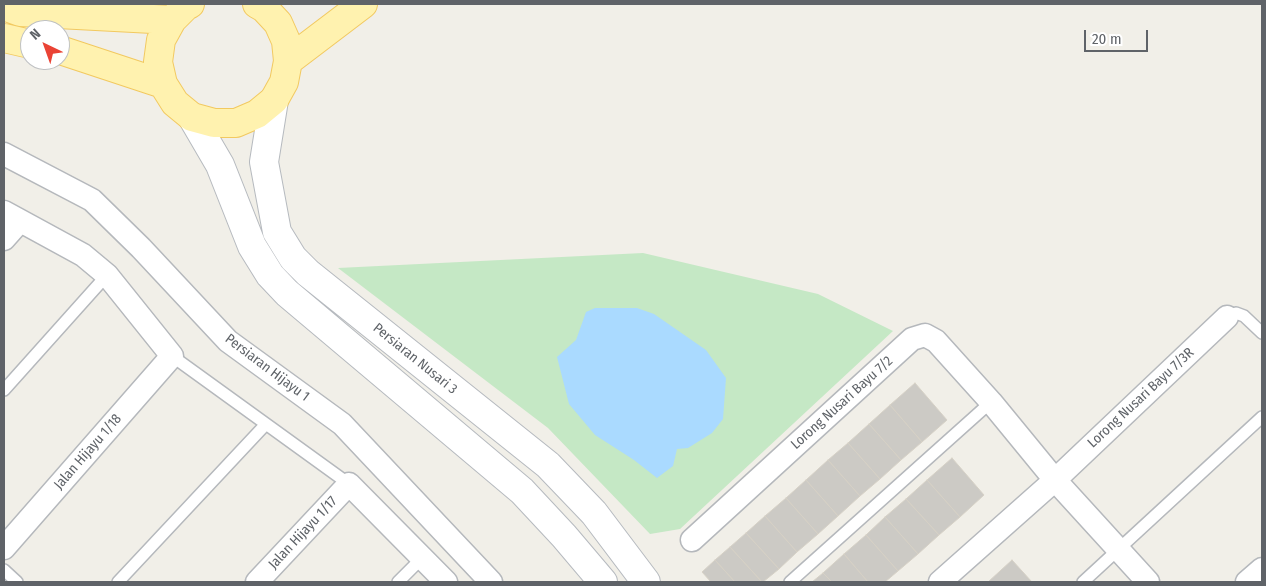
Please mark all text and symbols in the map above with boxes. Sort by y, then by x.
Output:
north arrow [20,20,70,70]
scale bar [1086,20,1150,52]
text: N [26,25,44,43]
text: 20 m [1092,30,1122,48]
street label: Persiaran Nusari 3 [370,320,460,398]
street label: Persiaran Hijayu 1 [221,331,313,405]
street label: Lorong Nusari Bayu 7/3R [1084,344,1198,452]
street label: Lorong Nusari Bayu 7/2 [788,353,896,453]
street label: Jalan Hijayu 1/18 [51,411,125,493]
street label: Jalan Hijayu 1/17 [265,493,341,573]

